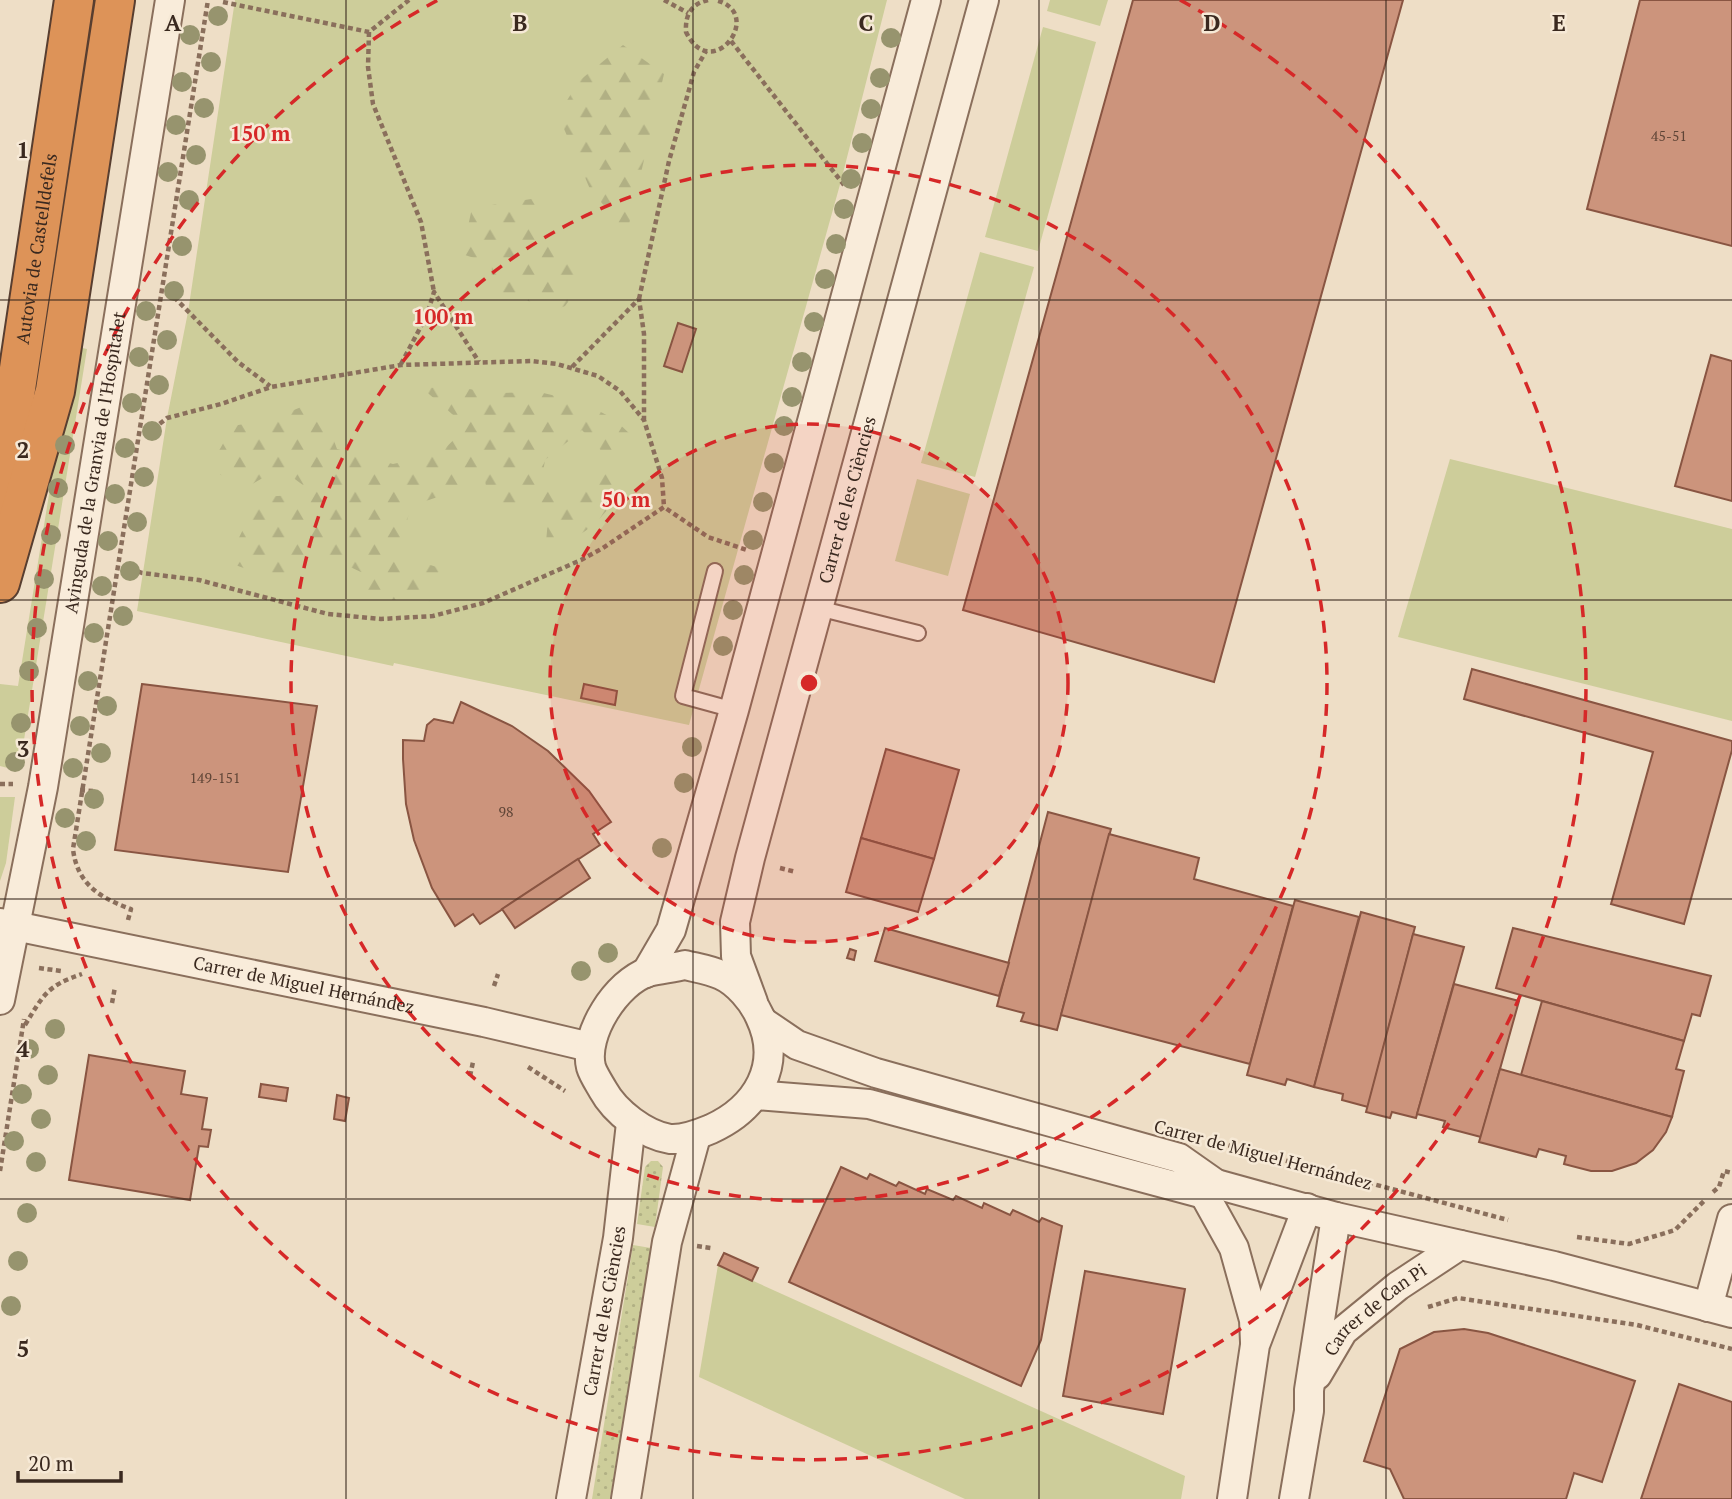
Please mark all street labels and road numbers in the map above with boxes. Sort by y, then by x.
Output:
street label: Autovia de Castelldefels [10,152,62,346]
street label: Avinguda de la Granvia de l'Hospitalet [58,309,131,615]
street label: Carrer de les Ciències [812,413,881,586]
street label: Carrer de Miguel Hernández [191,950,417,1018]
street label: Carrer de Miguel Hernández [1151,1113,1375,1195]
street label: Carrer de les Ciències [577,1225,630,1398]
street label: Carrer de Can Pi [1318,1258,1431,1360]

